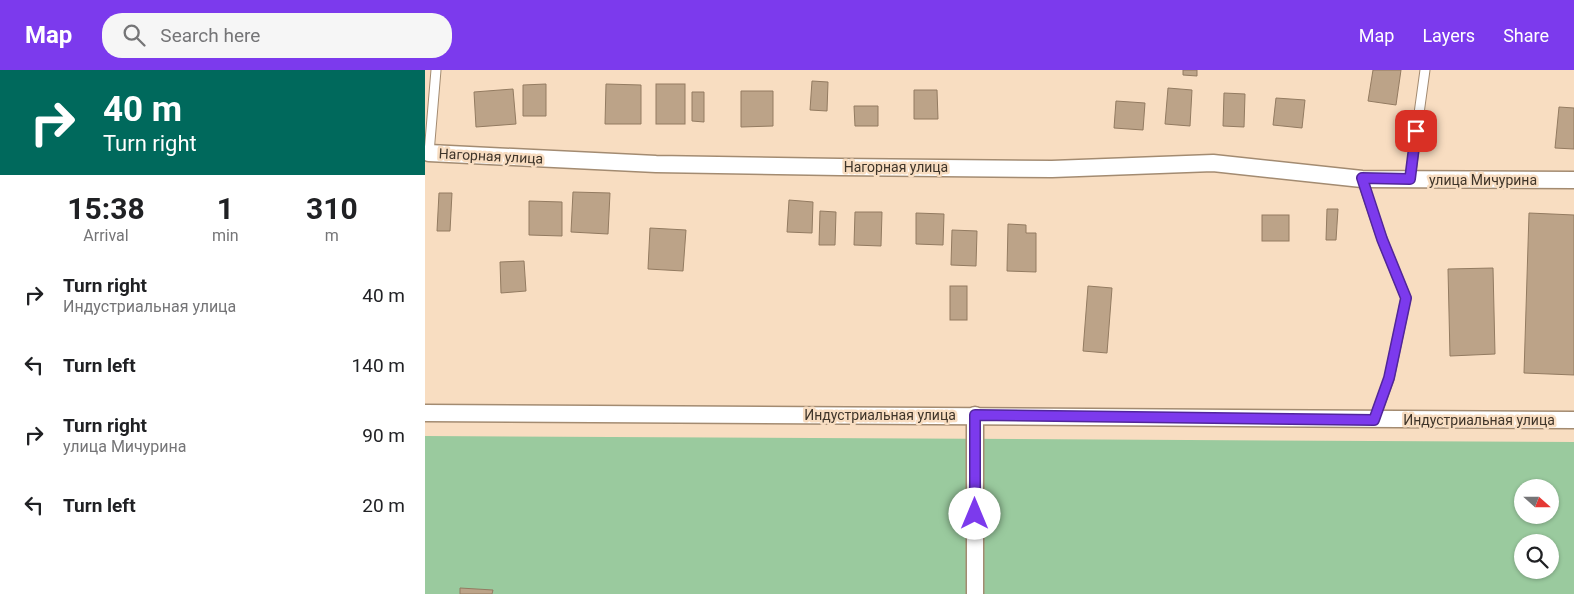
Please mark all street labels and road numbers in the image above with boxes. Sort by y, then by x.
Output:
street label: Нагорная улица [438,145,544,167]
street label: Нагорная улица [844,159,948,175]
street label: улица Мичурина [1429,172,1537,188]
street label: Индустриальная улица [804,407,956,423]
street label: Индустриальная улица [1403,412,1555,428]

